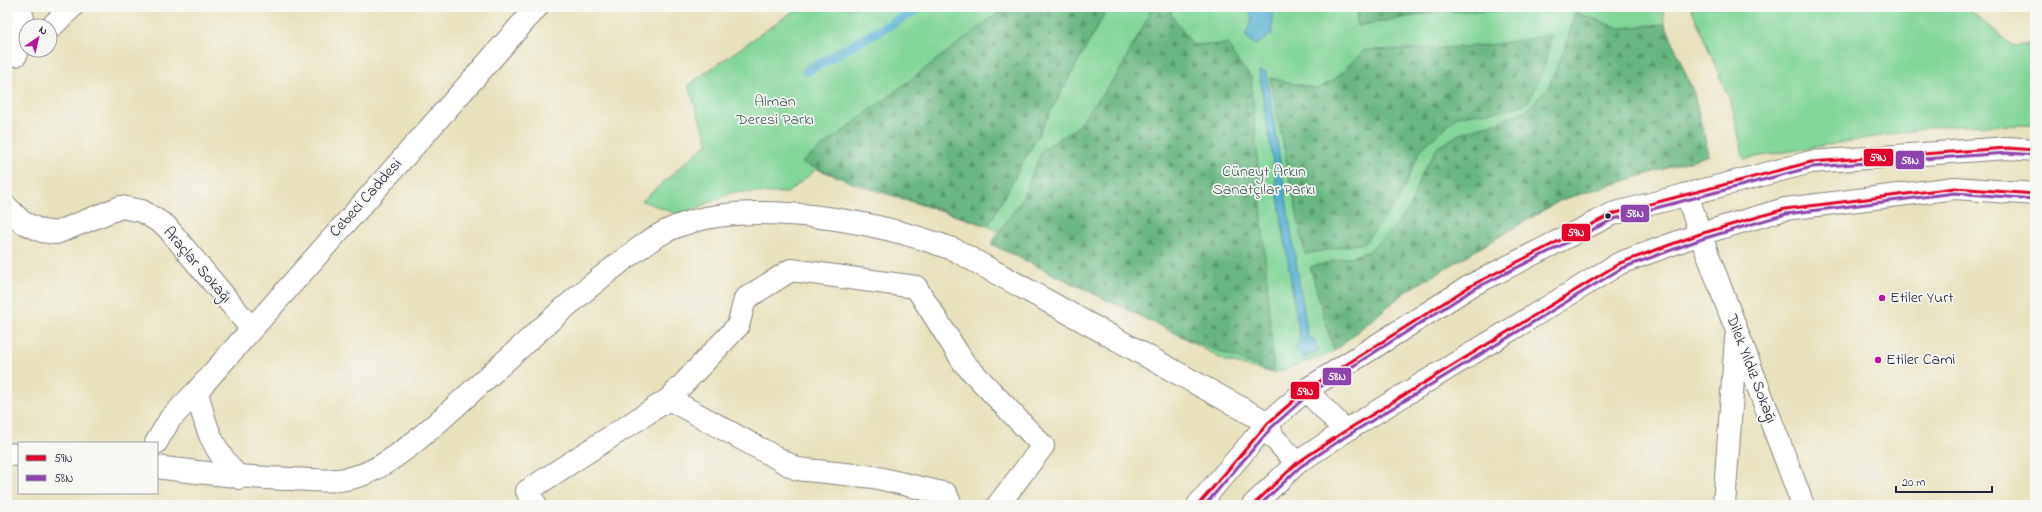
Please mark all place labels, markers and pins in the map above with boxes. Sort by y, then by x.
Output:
unlabelled marker [1603,211,1613,221]
place label: Etiler Yurt [1890,286,1954,310]
marker: Etiler Yurt [1877,293,1887,303]
place label: Etiler Cami [1886,348,1956,372]
marker: Etiler Cami [1873,355,1883,365]

